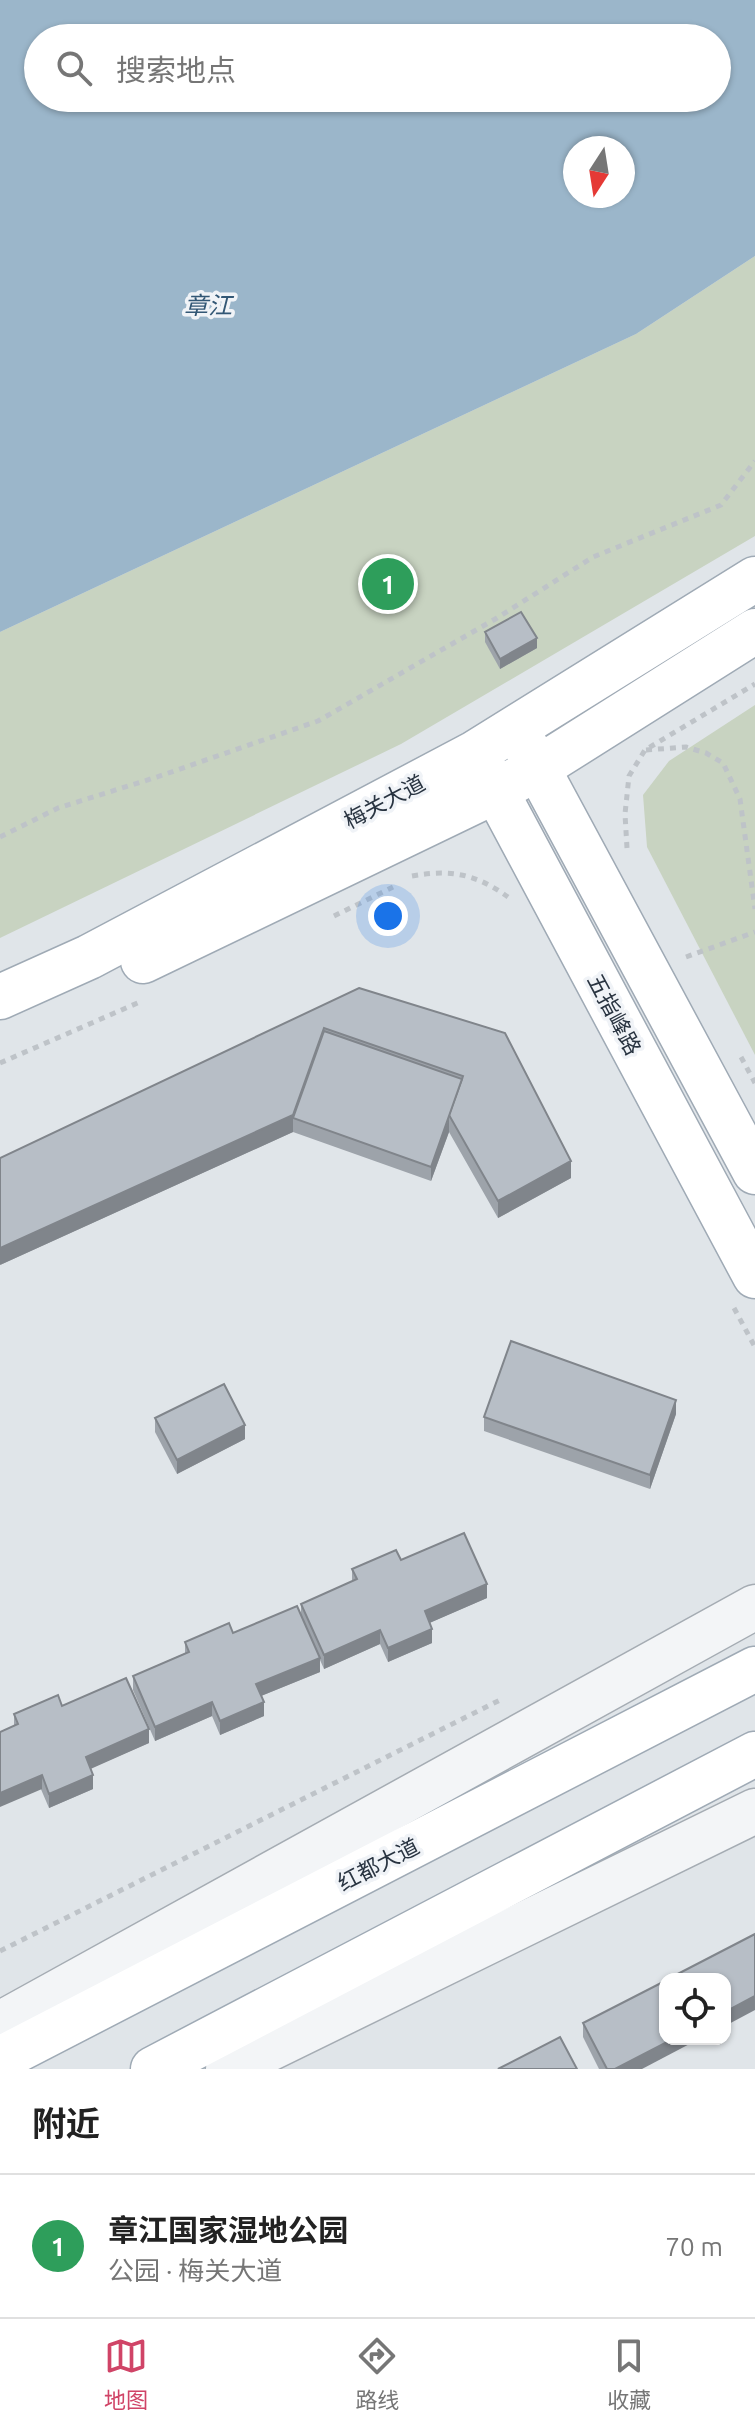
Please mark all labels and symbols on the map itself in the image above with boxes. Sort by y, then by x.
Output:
north arrow [563,136,635,208]
water label: 章江 [184,292,235,319]
pin: 1 [362,554,414,614]
street label: 梅关大道 [339,769,429,833]
your location [368,896,408,936]
street label: 五指峰路 [583,969,647,1059]
street label: 红都大道 [333,1833,423,1895]

